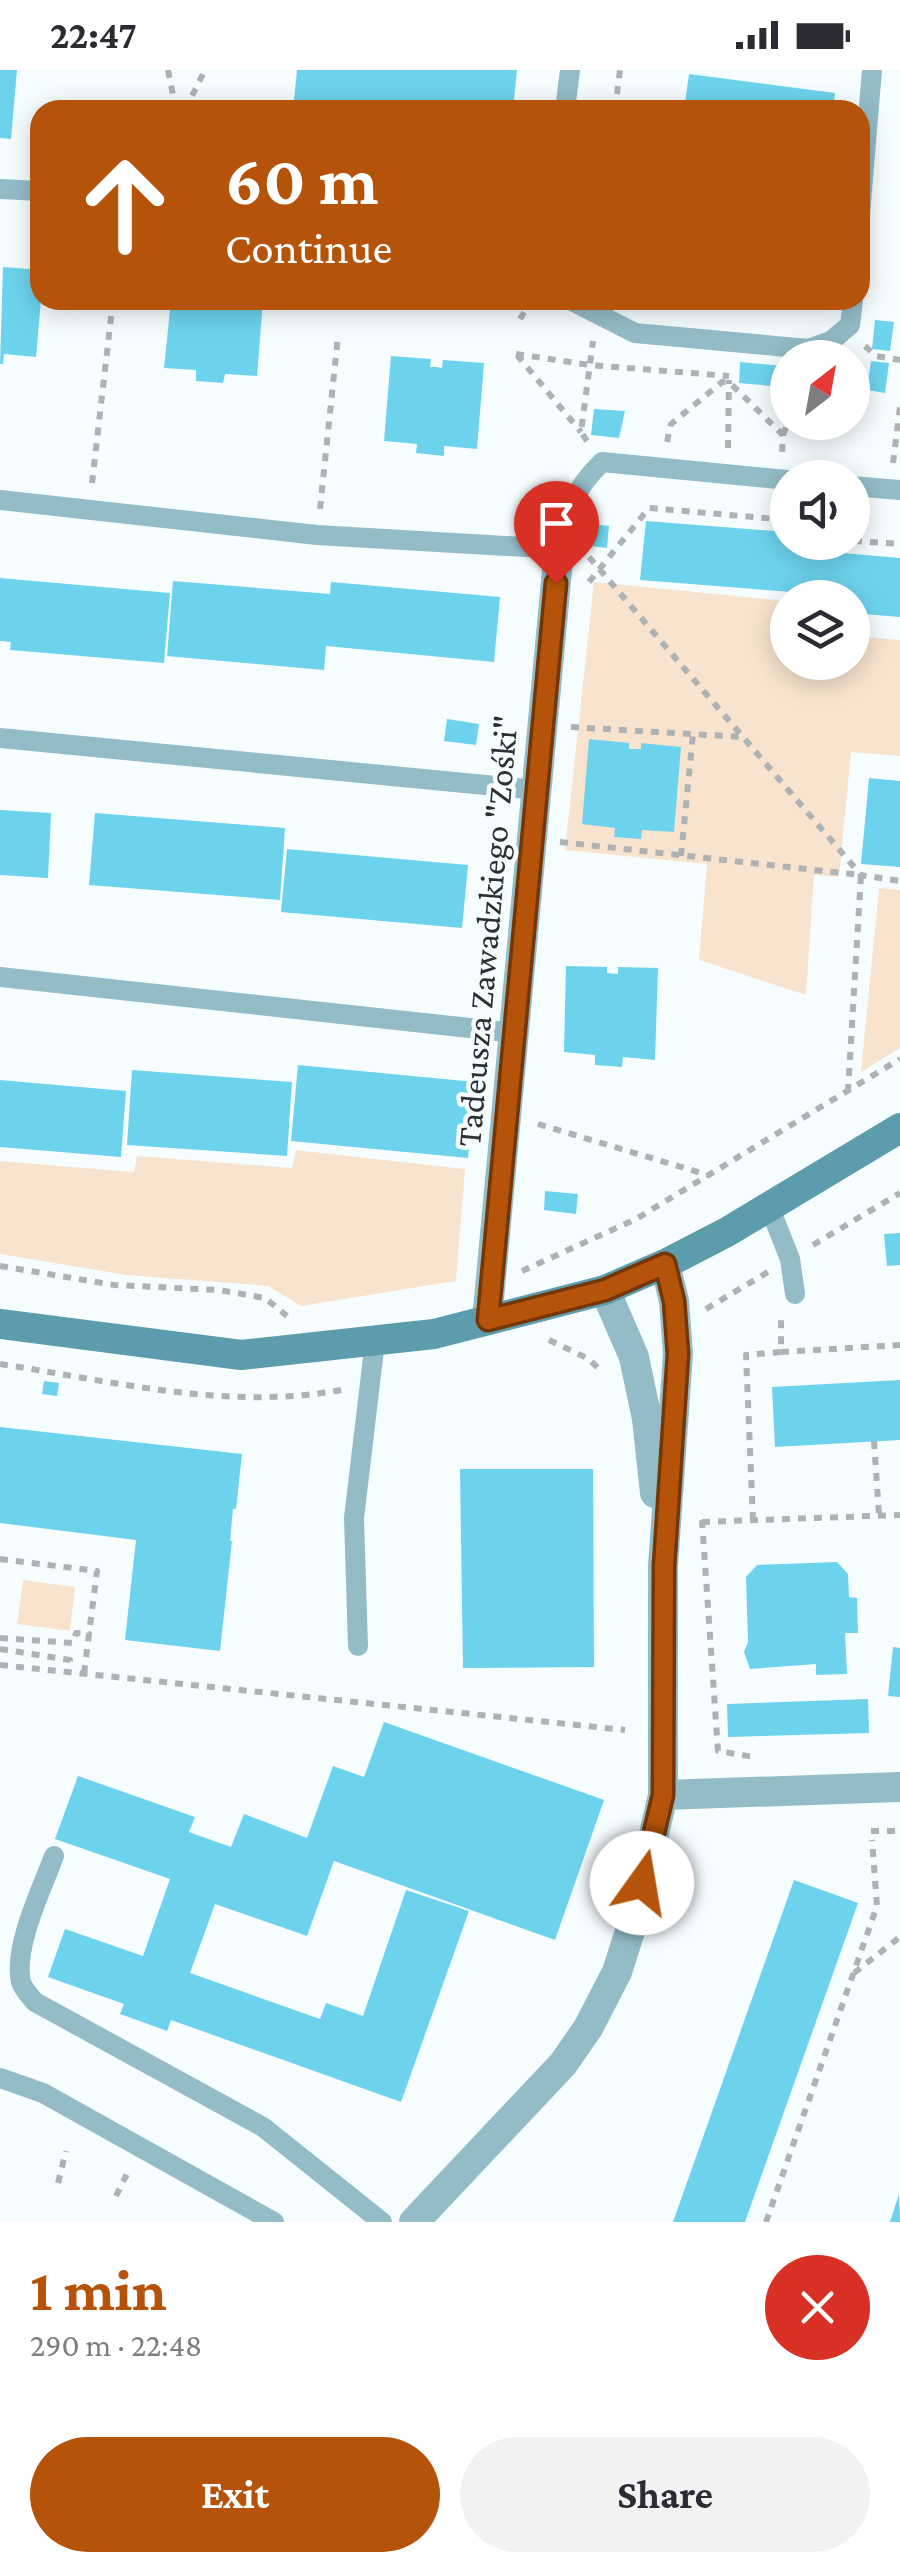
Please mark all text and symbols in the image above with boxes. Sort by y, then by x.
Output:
text: 22:47 [50,14,137,56]
icon: ahead [60,140,190,270]
text: 60 m [225,141,378,219]
text: Continue [225,223,392,273]
north arrow [770,340,870,440]
map controls [770,340,870,680]
button: sound [770,460,870,560]
pin [514,481,599,584]
icon: arrive [529,496,584,551]
button: layers [770,580,870,680]
street label: Tadeusza Zawadzkiego "Zośki" [449,714,526,1148]
position arrow [590,1831,694,1935]
button: close [765,2255,870,2360]
text: 1 min [30,2256,167,2323]
text: 290 m · 22:48 [30,2327,202,2363]
button: Exit [30,2437,440,2552]
button: Share [460,2437,870,2552]

